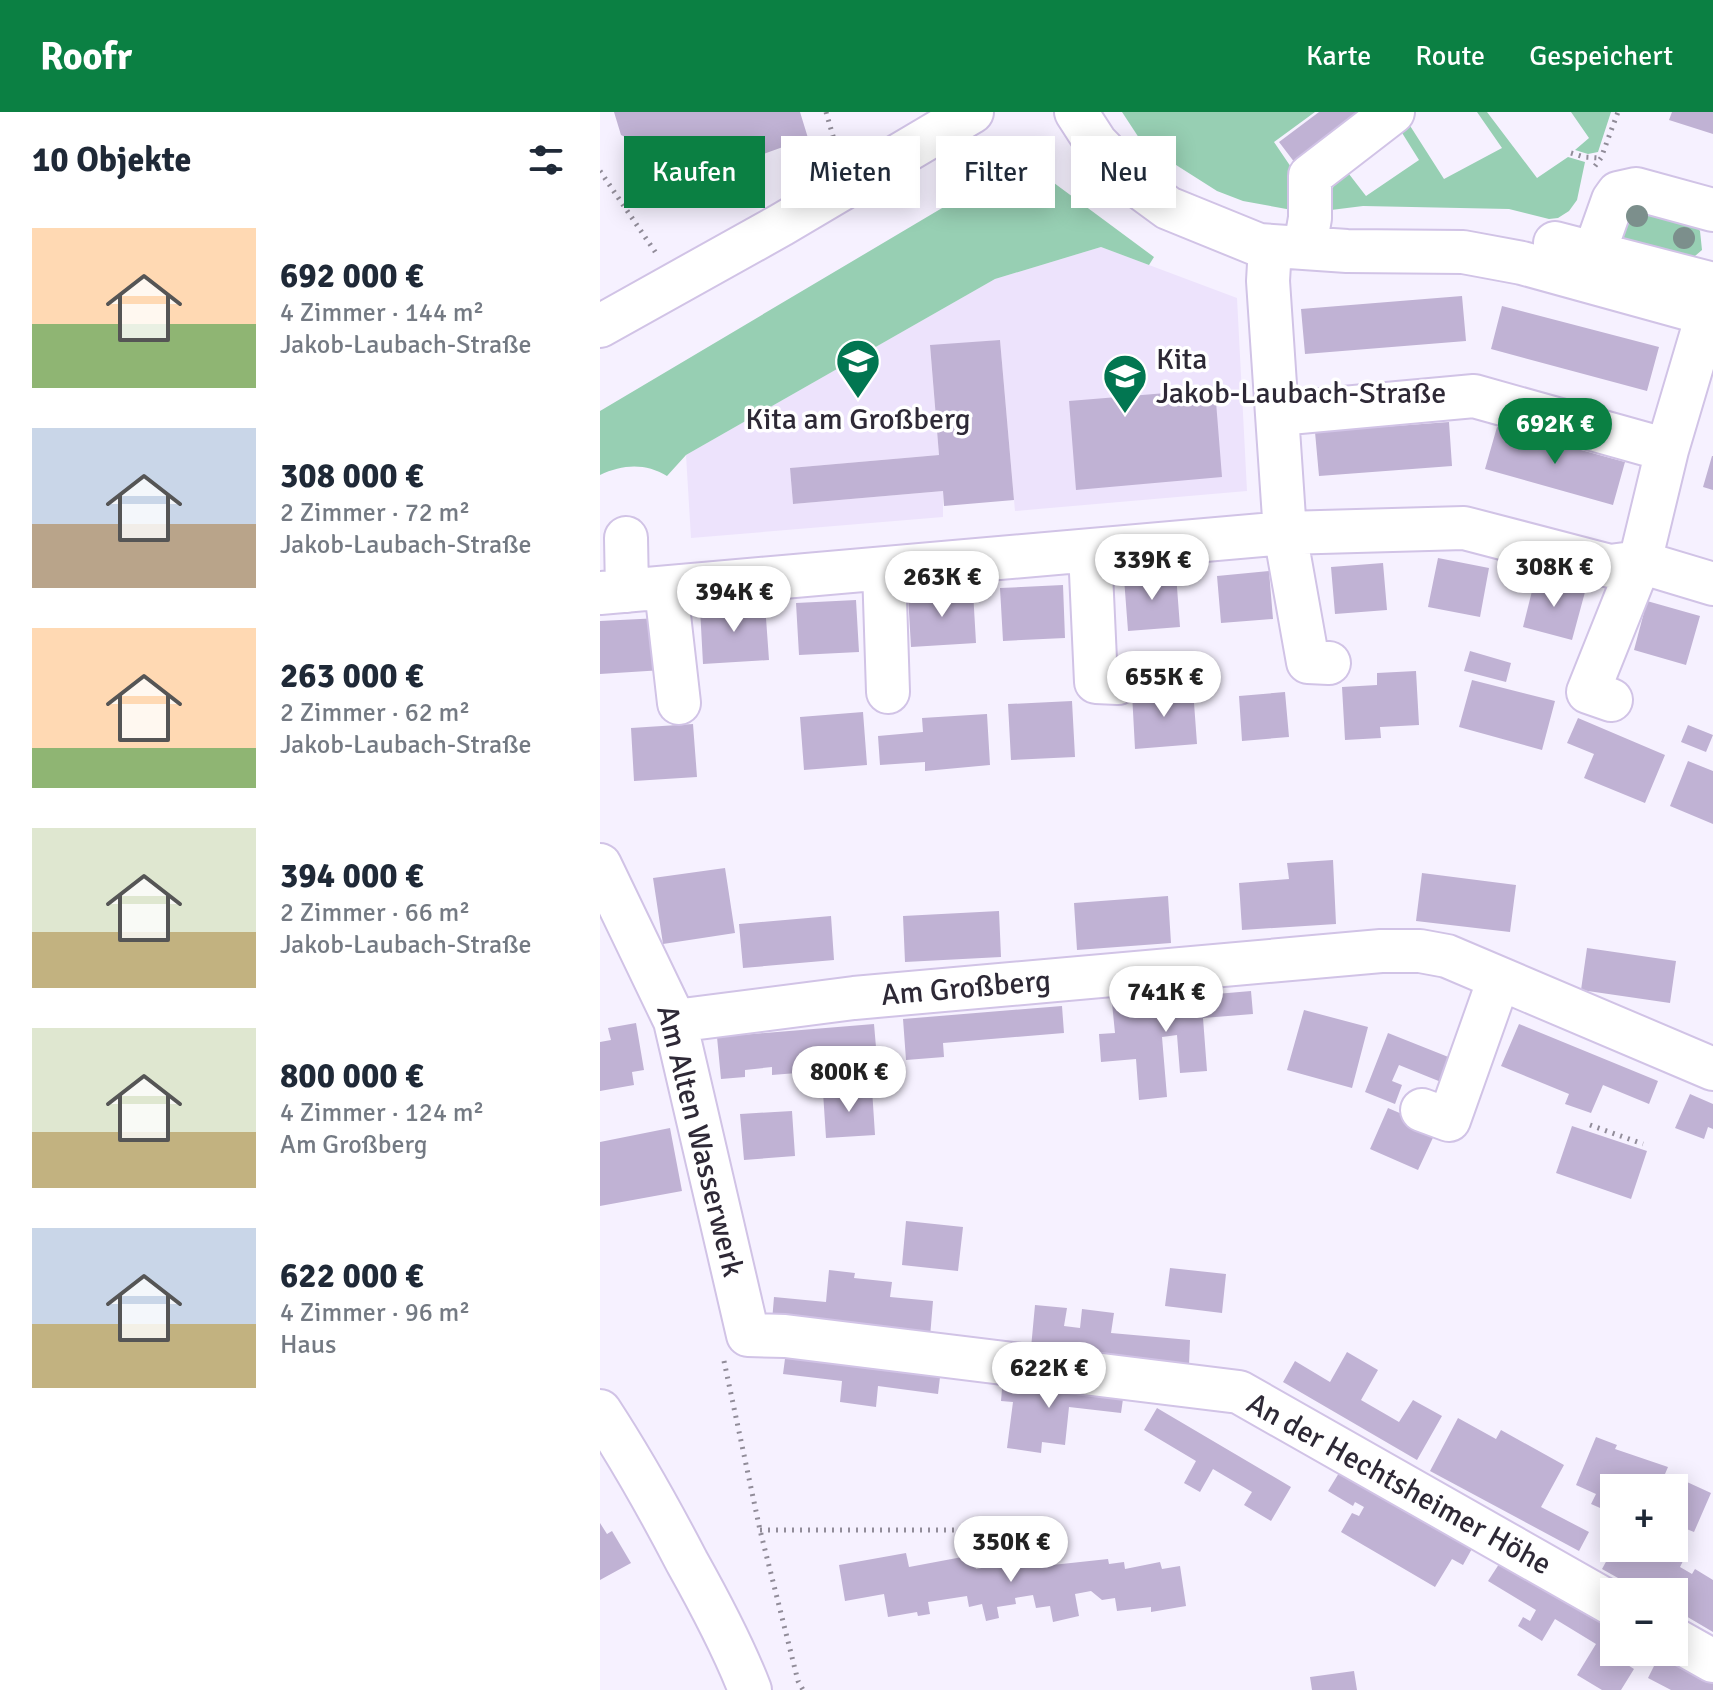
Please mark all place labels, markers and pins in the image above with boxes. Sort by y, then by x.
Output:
school or university icon: Kita am Großberg [834,337,882,400]
place label: Kita Jakob-Laubach-Straße [1156,341,1446,412]
school or university icon: Kita Jakob-Laubach-Straße [1101,352,1149,415]
pin: 692K € [1490,398,1620,466]
place label: Kita am Großberg [745,401,971,438]
pin: 339K € [1087,534,1217,602]
pin: 308K € [1489,541,1619,609]
pin: 263K € [877,551,1007,619]
pin: 394K € [669,566,799,634]
pin: 655K € [1099,651,1229,719]
pin: 741K € [1101,966,1231,1034]
pin: 800K € [784,1046,914,1114]
pin: 622K € [984,1342,1114,1410]
pin: 350K € [946,1516,1076,1584]

